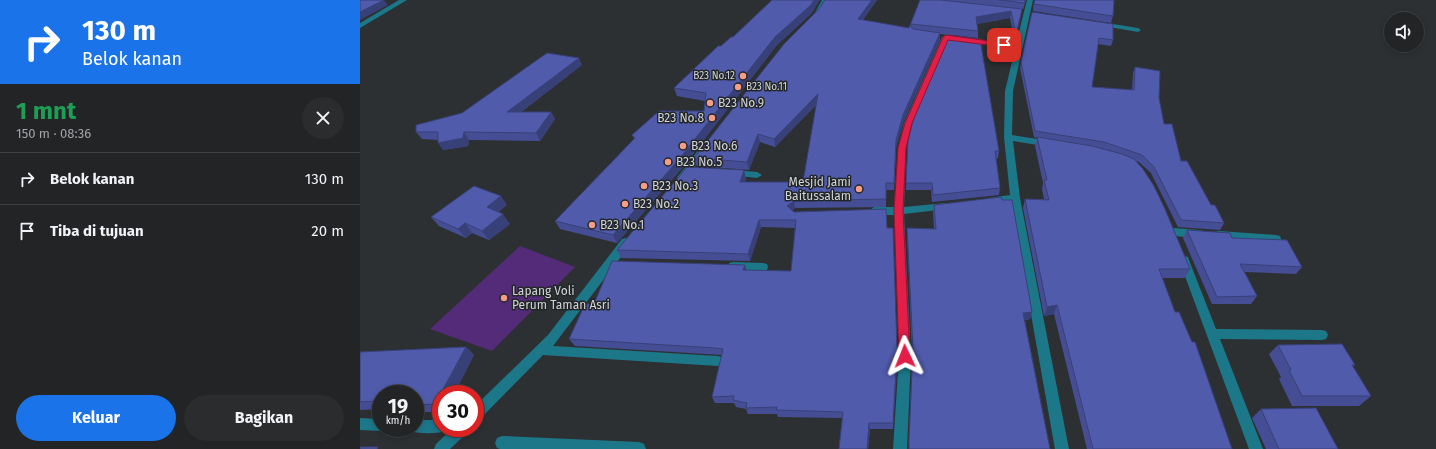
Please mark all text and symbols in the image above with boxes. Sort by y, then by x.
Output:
map controls [1384,12,1424,52]
button: sound [1384,12,1424,52]
text: 130 m [82,14,156,47]
icon: right [16,16,68,68]
pin [987,28,1021,62]
icon: arrive [993,34,1015,56]
text: Belok kanan [82,48,182,70]
place label: B23 No.12 [693,70,735,82]
marker: B23 No.12 [738,71,748,81]
place label: B23 No.11 [746,81,787,93]
marker: B23 No.11 [733,82,743,92]
place label: B23 No.9 [718,96,764,110]
text: 1 mnt [16,97,76,125]
button: close [302,97,344,139]
marker: B23 No.9 [705,98,715,108]
place label: B23 No.8 [657,111,704,125]
marker: B23 No.8 [707,113,717,123]
text: 150 m · 08:36 [16,126,91,141]
place label: B23 No.6 [691,139,737,153]
marker: B23 No.6 [678,141,688,151]
place label: B23 No.5 [676,155,722,169]
marker: B23 No.5 [663,157,673,167]
icon: right [16,168,38,190]
text: Belok kanan [50,170,134,188]
text: 130 m [305,170,344,188]
place label: Mesjid Jami Baitussalam [785,175,851,203]
place label: B23 No.3 [652,179,698,193]
marker: B23 No.3 [639,181,649,191]
marker: Mesjid Jami Baitussalam [854,184,864,194]
place label: B23 No.2 [633,197,679,211]
marker: B23 No.2 [620,199,630,209]
place label: B23 No.1 [600,218,644,232]
icon: arrive [16,220,38,242]
marker: B23 No.1 [587,220,597,230]
text: Tiba di tujuan [50,222,144,240]
text: 20 m [311,222,344,240]
place label: Lapang Voli Perum Taman Asri [512,284,610,312]
marker: Lapang Voli Perum Taman Asri [499,293,509,303]
position arrow [884,335,926,377]
speed limit sign: 30 [432,385,484,437]
text: 19 [388,394,408,418]
button: Keluar [16,395,176,441]
button: Bagikan [184,395,344,441]
text: km/h [386,415,410,427]

